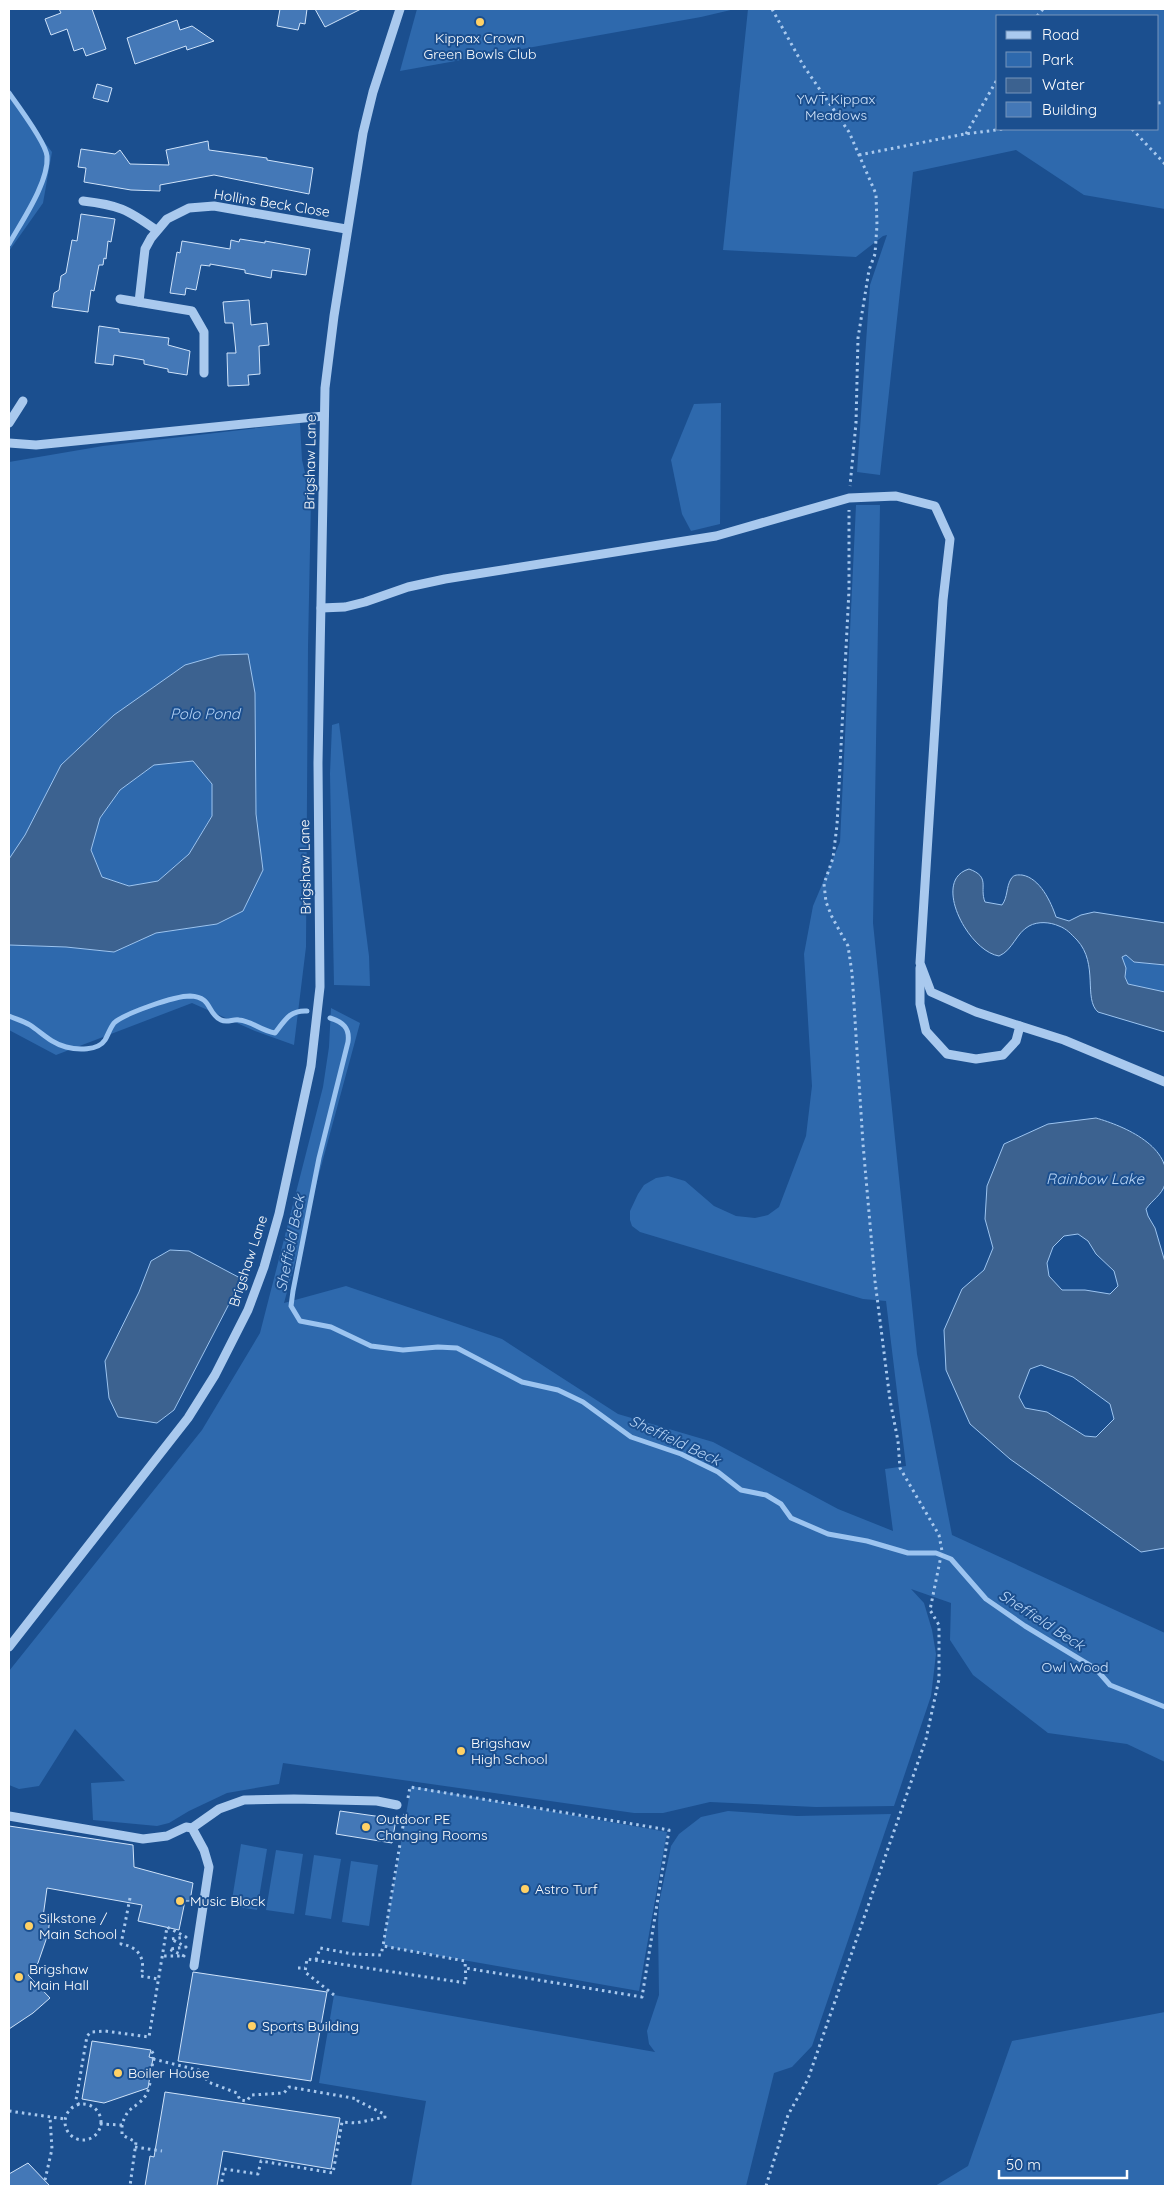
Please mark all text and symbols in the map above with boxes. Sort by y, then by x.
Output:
legend [996,15,1159,130]
marker: Kippax Crown Green Bowls Club [474,16,486,28]
text: Road [1042,25,1079,44]
place label: Kippax Crown Green Bowls Club [424,29,536,63]
text: Park [1042,50,1074,69]
text: Water [1042,75,1085,94]
park label: YWT Kippax Meadows [797,90,875,124]
text: Building [1042,100,1097,119]
street label: Hollins Beck Close [213,185,331,221]
street label: Brigshaw Lane [300,414,320,510]
water label: Polo Pond [170,704,242,723]
street label: Brigshaw Lane [295,819,315,915]
water label: Rainbow Lake [1046,1169,1144,1188]
water label: Sheffield Beck [271,1191,309,1293]
street label: Brigshaw Lane [225,1213,271,1309]
water label: Sheffield Beck [626,1411,725,1470]
water label: Sheffield Beck [996,1585,1090,1656]
park label: Owl Wood [1041,1658,1109,1676]
place label: Brigshaw High School [471,1734,548,1768]
marker: Brigshaw High School [455,1745,467,1757]
place label: Outdoor PE Changing Rooms [376,1810,488,1844]
marker: Outdoor PE Changing Rooms [360,1821,372,1833]
place label: Astro Turf [535,1880,598,1898]
marker: Astro Turf [519,1883,531,1895]
place label: Music Block [190,1892,266,1910]
marker: Music Block [174,1895,186,1907]
place label: Silkstone / Main School [39,1909,117,1943]
marker: Silkstone / Main School [23,1920,35,1932]
place label: Brigshaw Main Hall [29,1960,89,1994]
marker: Brigshaw Main Hall [13,1971,25,1983]
place label: Sports Building [262,2017,359,2035]
marker: Sports Building [246,2020,258,2032]
place label: Boiler House [128,2064,210,2082]
marker: Boiler House [112,2067,124,2079]
scale bar [999,2148,1126,2180]
text: 50 m [1006,2155,1041,2174]

